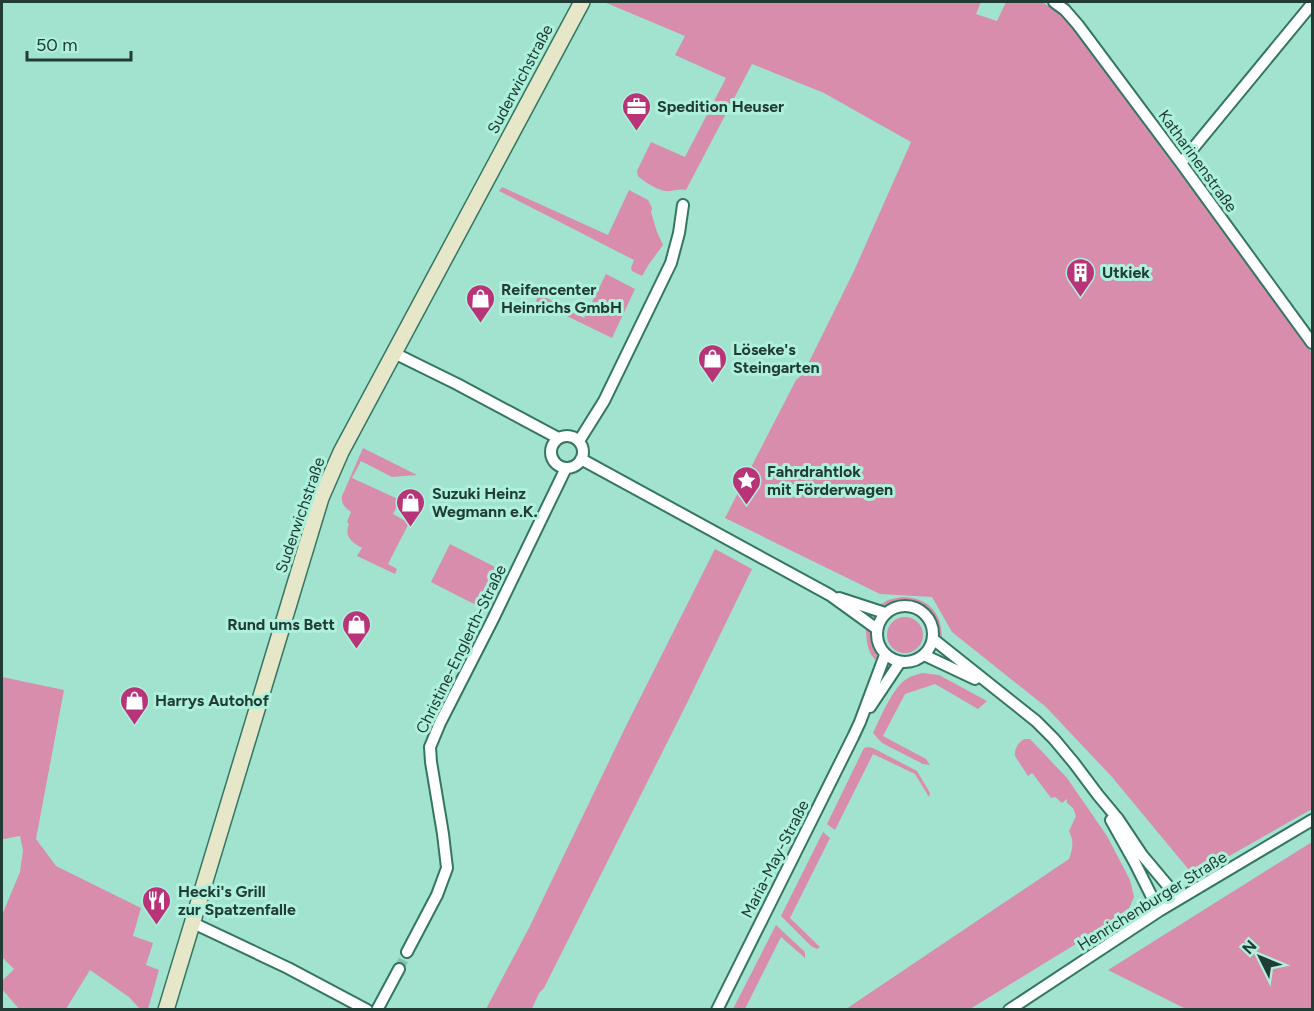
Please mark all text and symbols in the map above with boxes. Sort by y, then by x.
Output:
street label: Suderwichstraße [483,21,557,137]
scale bar [27,24,130,62]
text: 50 m [36,34,78,56]
office icon: Spedition Heuser [620,90,652,132]
place label: Spedition Heuser [657,97,784,116]
street label: Katharinenstraße [1155,106,1242,216]
building icon: Utkiek [1065,256,1097,298]
place label: Utkiek [1102,263,1150,282]
place label: Reifencenter Heinrichs GmbH [501,280,622,317]
shop icon: Reifencenter Heinrichs GmbH [464,282,496,324]
place label: Löseke's Steingarten [733,340,820,377]
shop icon: Löseke's Steingarten [696,342,728,384]
street label: Suderwichstraße [271,454,329,575]
place label: Fahrdrahtlok mit Förderwagen [767,462,893,499]
place icon: Fahrdrahtlok mit Förderwagen [730,464,762,506]
place label: Suzuki Heinz Wegmann e.K. [432,484,538,521]
shop icon: Suzuki Heinz Wegmann e.K. [395,486,427,528]
street label: Christine-Englerth-Straße [412,561,510,737]
shop icon: Rund ums Bett [340,608,372,650]
place label: Rund ums Bett [227,615,335,634]
shop icon: Harrys Autohof [118,684,150,726]
place label: Harrys Autohof [155,691,270,710]
street label: Maria-May-Straße [737,797,813,921]
street label: Henrichenburger Straße [1074,847,1230,955]
place label: Hecki's Grill zur Spatzenfalle [178,882,296,919]
restaurant icon: Hecki's Grill zur Spatzenfalle [141,884,173,926]
north arrow [1230,927,1290,987]
text: N [1238,936,1261,958]

